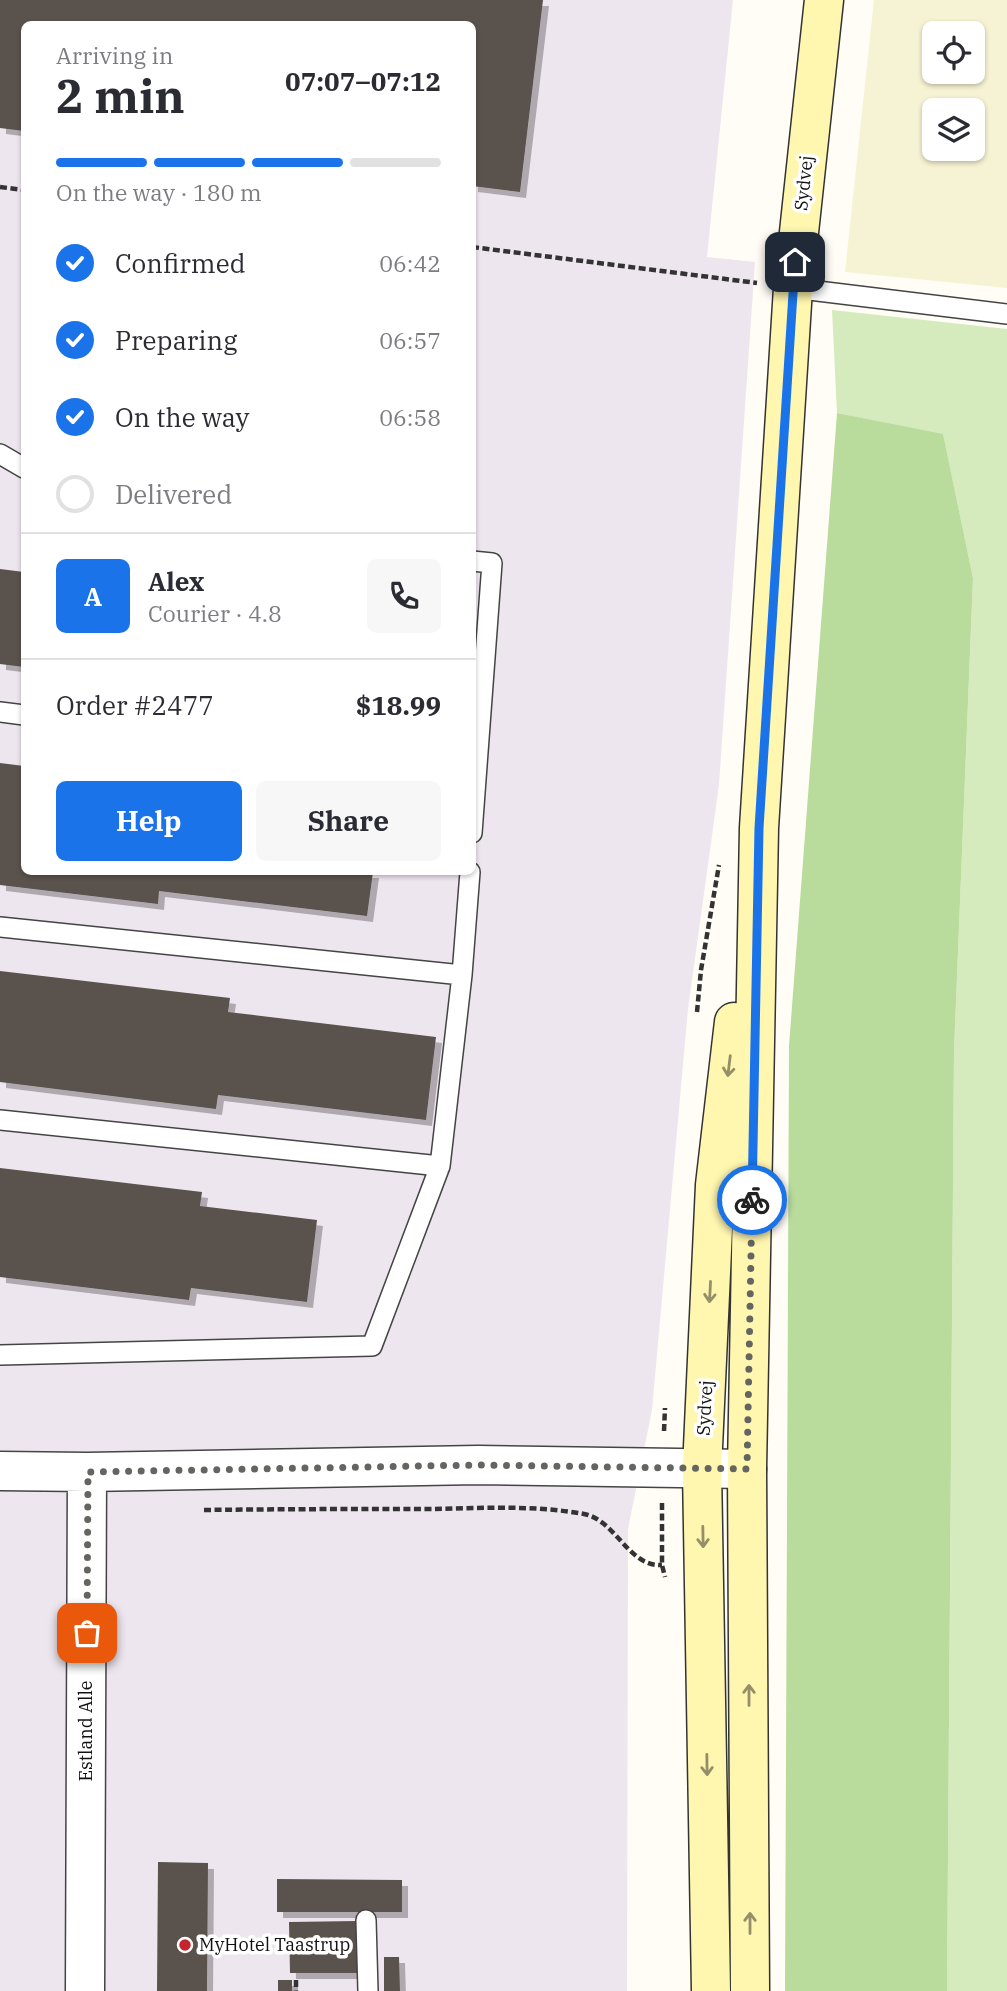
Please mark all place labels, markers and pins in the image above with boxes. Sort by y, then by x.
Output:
pin [765,232,825,292]
pin [57,1603,117,1663]
place label: MyHotel Taastrup [199,1933,350,1956]
marker: MyHotel Taastrup [177,1937,193,1953]

